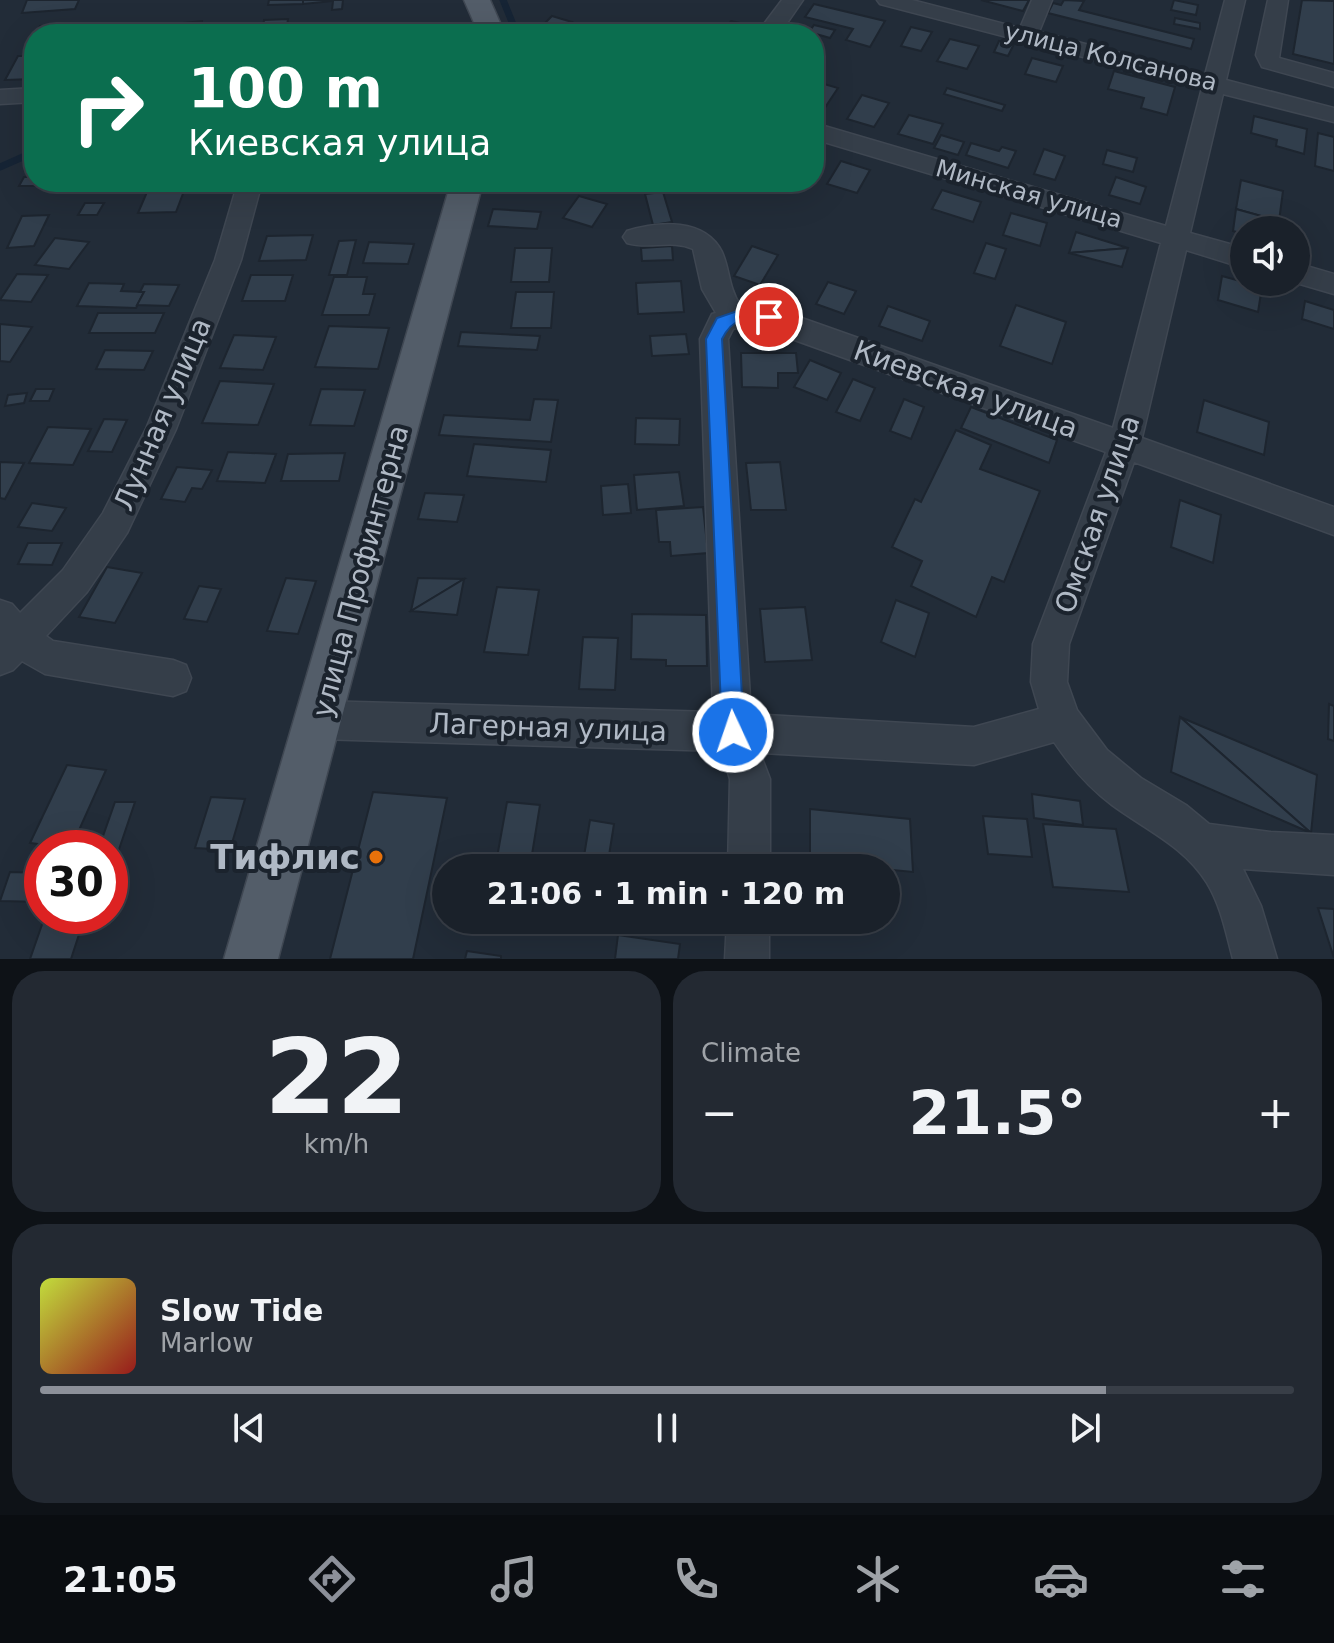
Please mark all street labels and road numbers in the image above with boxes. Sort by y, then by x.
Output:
street label: улица Колсанова [1002,17,1220,97]
street label: Минская улица [933,154,1125,234]
street label: Лунная улица [107,313,218,515]
street label: Киевская улица [849,334,1082,445]
street label: Омская улица [1048,411,1147,618]
street label: улица Профинтерна [306,422,415,721]
street label: Лагерная улица [428,707,667,748]

